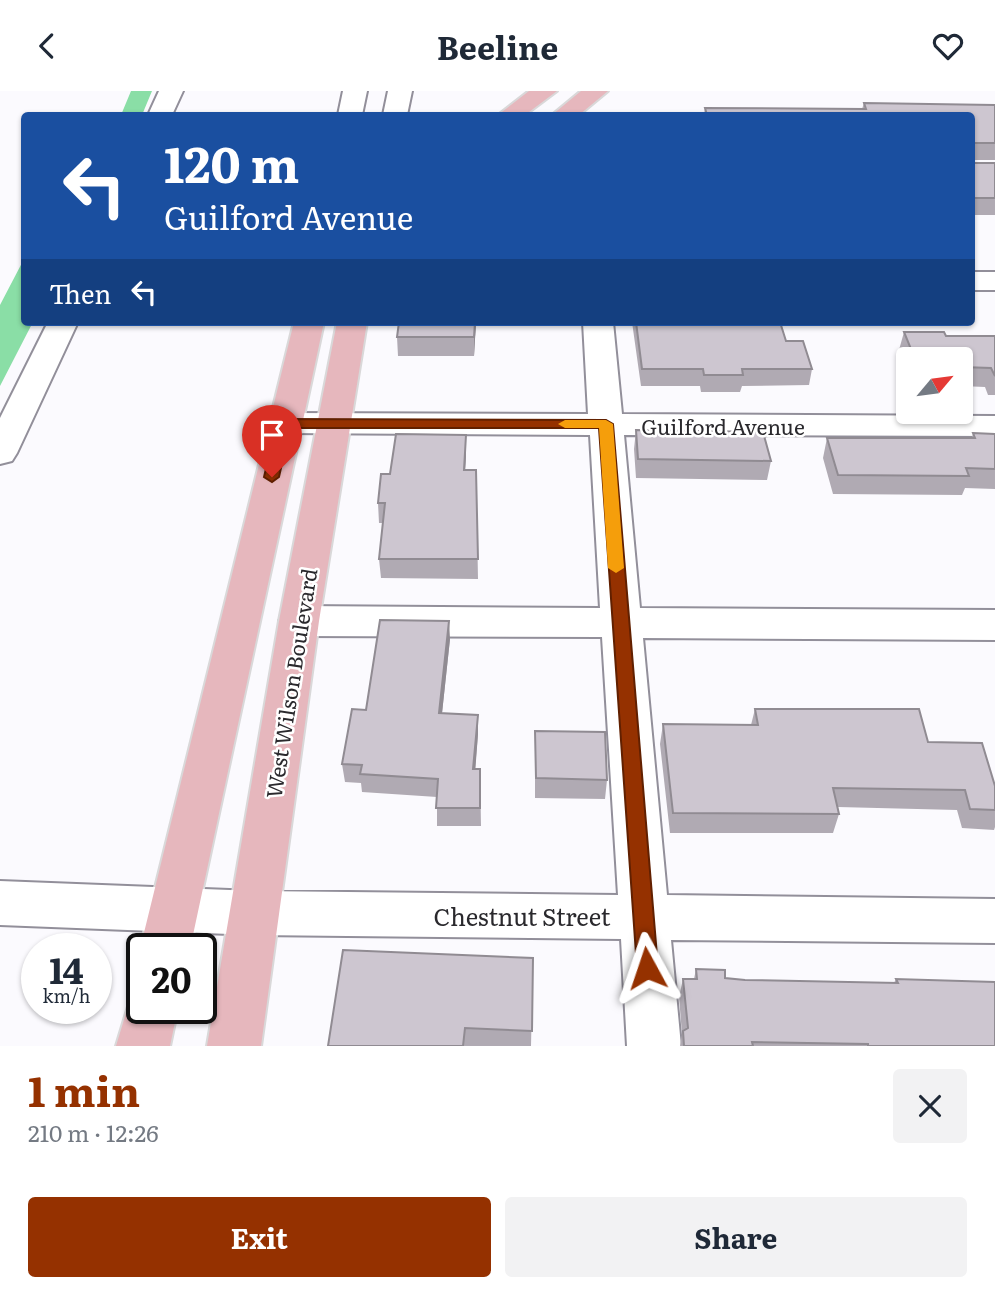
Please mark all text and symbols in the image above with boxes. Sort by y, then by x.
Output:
text: Beeline [437,22,558,70]
icon: back [28,27,66,65]
icon: heart [929,27,967,65]
text: 120 m [164,125,299,198]
icon: left [49,140,140,231]
text: Guilford Avenue [164,192,413,240]
text: Then [49,273,111,312]
icon: left [125,273,163,311]
north arrow [896,347,973,423]
map controls [896,347,973,424]
pin [242,405,302,477]
street label: Guilford Avenue [641,410,805,441]
icon: arrive [253,416,291,454]
street label: West Wilson Boulevard [257,566,324,800]
street label: Chestnut Street [433,898,611,933]
position arrow [610,931,684,1005]
speed limit sign: 20 [126,933,217,1024]
text: 14 [49,943,84,995]
text: km/h [43,982,90,1009]
text: 1 min [28,1058,140,1120]
button: close [893,1069,967,1143]
text: 210 m · 12:26 [28,1115,159,1149]
button: Exit [28,1197,491,1277]
button: Share [505,1197,967,1277]

